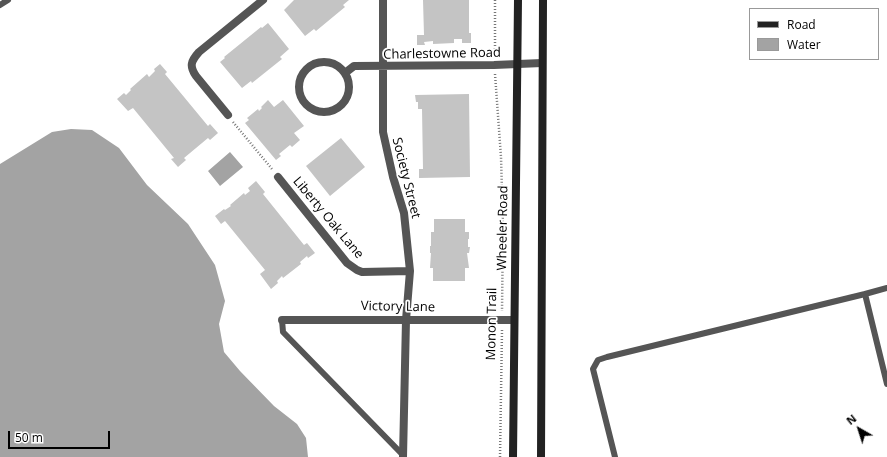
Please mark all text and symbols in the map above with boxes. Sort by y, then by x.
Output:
legend [749,8,879,60]
text: Road [787,16,816,33]
text: Water [787,36,821,53]
street label: Charlestowne Road [383,45,501,63]
street label: Society Street [388,136,424,220]
street label: Liberty Oak Lane [289,174,367,262]
street label: Wheeler Road [494,185,512,271]
street label: Monon Trail [484,287,500,361]
street label: Victory Lane [361,299,435,315]
north arrow [839,409,879,449]
text: N [843,411,859,428]
scale bar [10,423,112,449]
text: 50 m [15,429,43,446]

